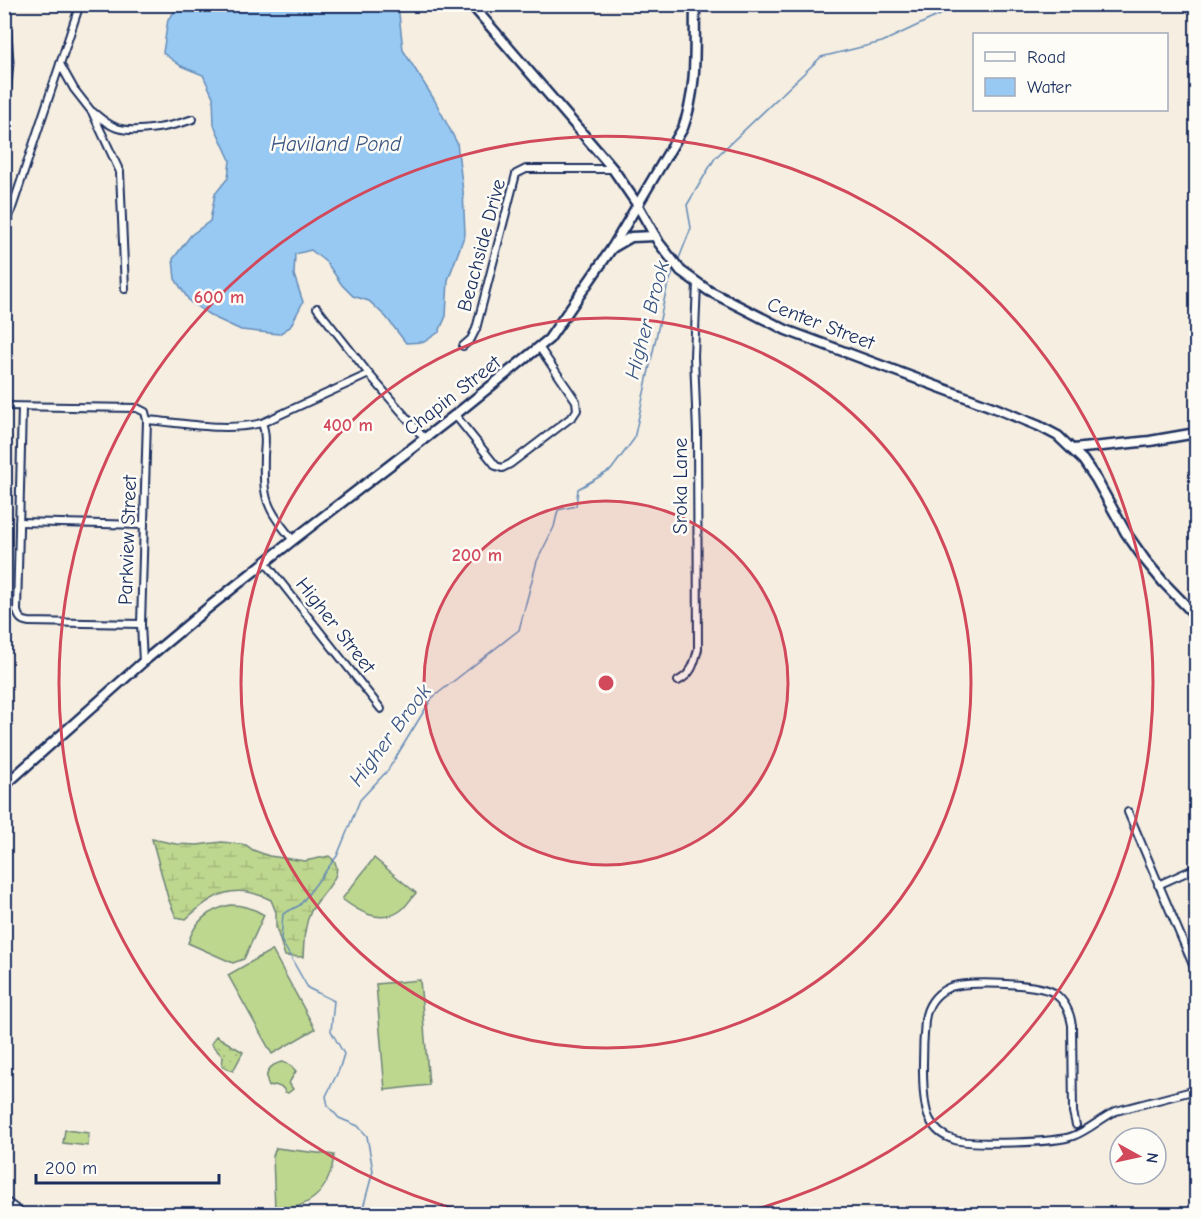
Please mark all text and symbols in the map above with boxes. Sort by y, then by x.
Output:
legend [973,33,1168,111]
text: Road [1027,47,1066,68]
text: Water [1027,77,1072,98]
water label: Haviland Pond [271,132,402,156]
street label: Beachside Drive [453,176,510,314]
water label: Higher Brook [620,258,674,382]
text: 600 m [194,287,244,308]
street label: Center Street [764,292,879,355]
street label: Chapin Street [399,350,506,440]
text: 400 m [323,415,373,436]
street label: Sroka Lane [669,438,692,534]
street label: Parkview Street [114,473,141,605]
text: 200 m [452,545,502,566]
street label: Higher Street [291,573,381,679]
centre of rings [596,673,616,693]
water label: Higher Brook [344,679,437,791]
north arrow [1108,1126,1168,1186]
scale bar [36,1147,219,1185]
text: N [1142,1152,1162,1164]
text: 200 m [45,1158,97,1179]

